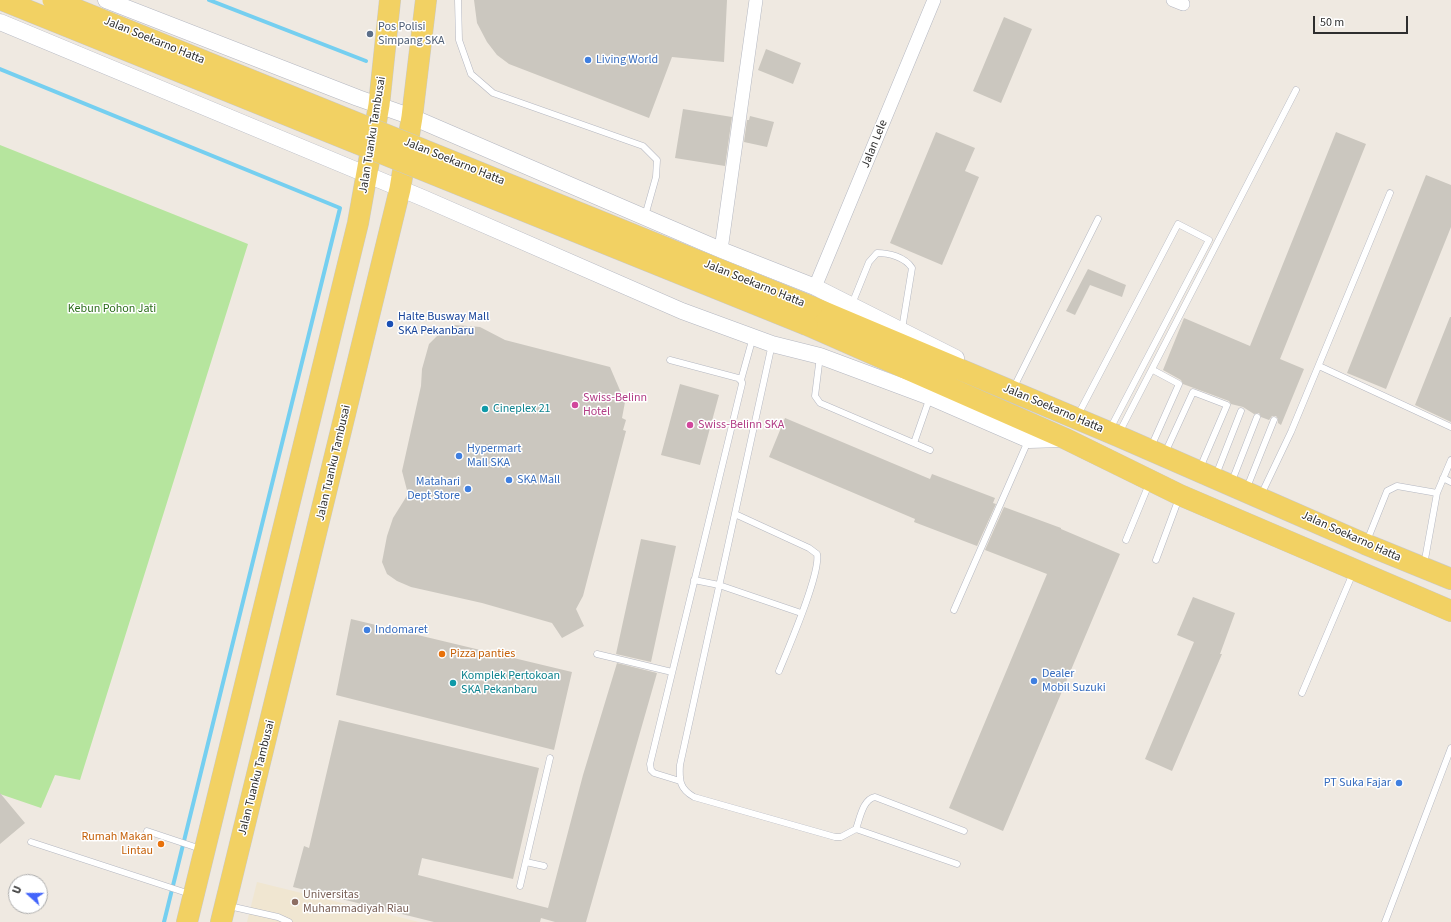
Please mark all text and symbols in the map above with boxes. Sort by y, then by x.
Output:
scale bar [1315,8,1410,34]
street label: Jalan Soekarno Hatta [101,14,207,68]
text: 50 m [1320,14,1344,31]
place label: Pos Polisi Simpang SKA [378,20,445,48]
marker: Pos Polisi Simpang SKA [365,29,375,39]
place label: Living World [596,53,658,67]
marker: Living World [583,55,593,65]
street label: Jalan Tuanku Tambusai [357,75,389,195]
street label: Jalan Lele [859,118,891,170]
street label: Jalan Soekarno Hatta [401,135,507,189]
street label: Jalan Soekarno Hatta [701,257,807,311]
park label: Kebun Pohon Jati [68,302,156,316]
place label: Halte Busway Mall SKA Pekanbaru [398,310,489,338]
marker: Halte Busway Mall SKA Pekanbaru [385,319,395,329]
street label: Jalan Soekarno Hatta [1001,381,1105,437]
place label: Swiss-Belinn Hotel [583,391,647,419]
marker: Swiss-Belinn Hotel [570,400,580,410]
place label: Cineplex 21 [493,402,551,416]
street label: Jalan Tuanku Tambusai [314,404,354,522]
marker: Cineplex 21 [480,404,490,414]
place label: Swiss-Belinn SKA [698,418,784,432]
marker: Swiss-Belinn SKA [685,420,695,430]
place label: Hypermart Mall SKA [467,442,521,470]
marker: Hypermart Mall SKA [454,451,464,461]
place label: SKA Mall [517,473,560,487]
place label: Matahari Dept Store [407,475,460,503]
marker: SKA Mall [504,475,514,485]
marker: Matahari Dept Store [463,484,473,494]
street label: Jalan Soekarno Hatta [1299,509,1403,565]
place label: Indomaret [375,623,428,637]
marker: Indomaret [362,625,372,635]
place label: Pizza panties [450,647,515,661]
marker: Pizza panties [437,649,447,659]
place label: Dealer Mobil Suzuki [1042,667,1106,695]
place label: Komplek Pertokoan SKA Pekanbaru [461,669,560,697]
marker: Dealer Mobil Suzuki [1029,676,1039,686]
marker: Komplek Pertokoan SKA Pekanbaru [448,678,458,688]
street label: Jalan Tuanku Tambusai [236,719,278,837]
place label: PT Suka Fajar [1324,776,1391,790]
marker: PT Suka Fajar [1394,778,1404,788]
place label: Rumah Makan Lintau [82,830,153,858]
marker: Rumah Makan Lintau [156,839,166,849]
north arrow [8,874,48,914]
text: U [9,884,26,896]
place label: Universitas Muhammadiyah Riau [303,888,409,916]
marker: Universitas Muhammadiyah Riau [290,897,300,907]

